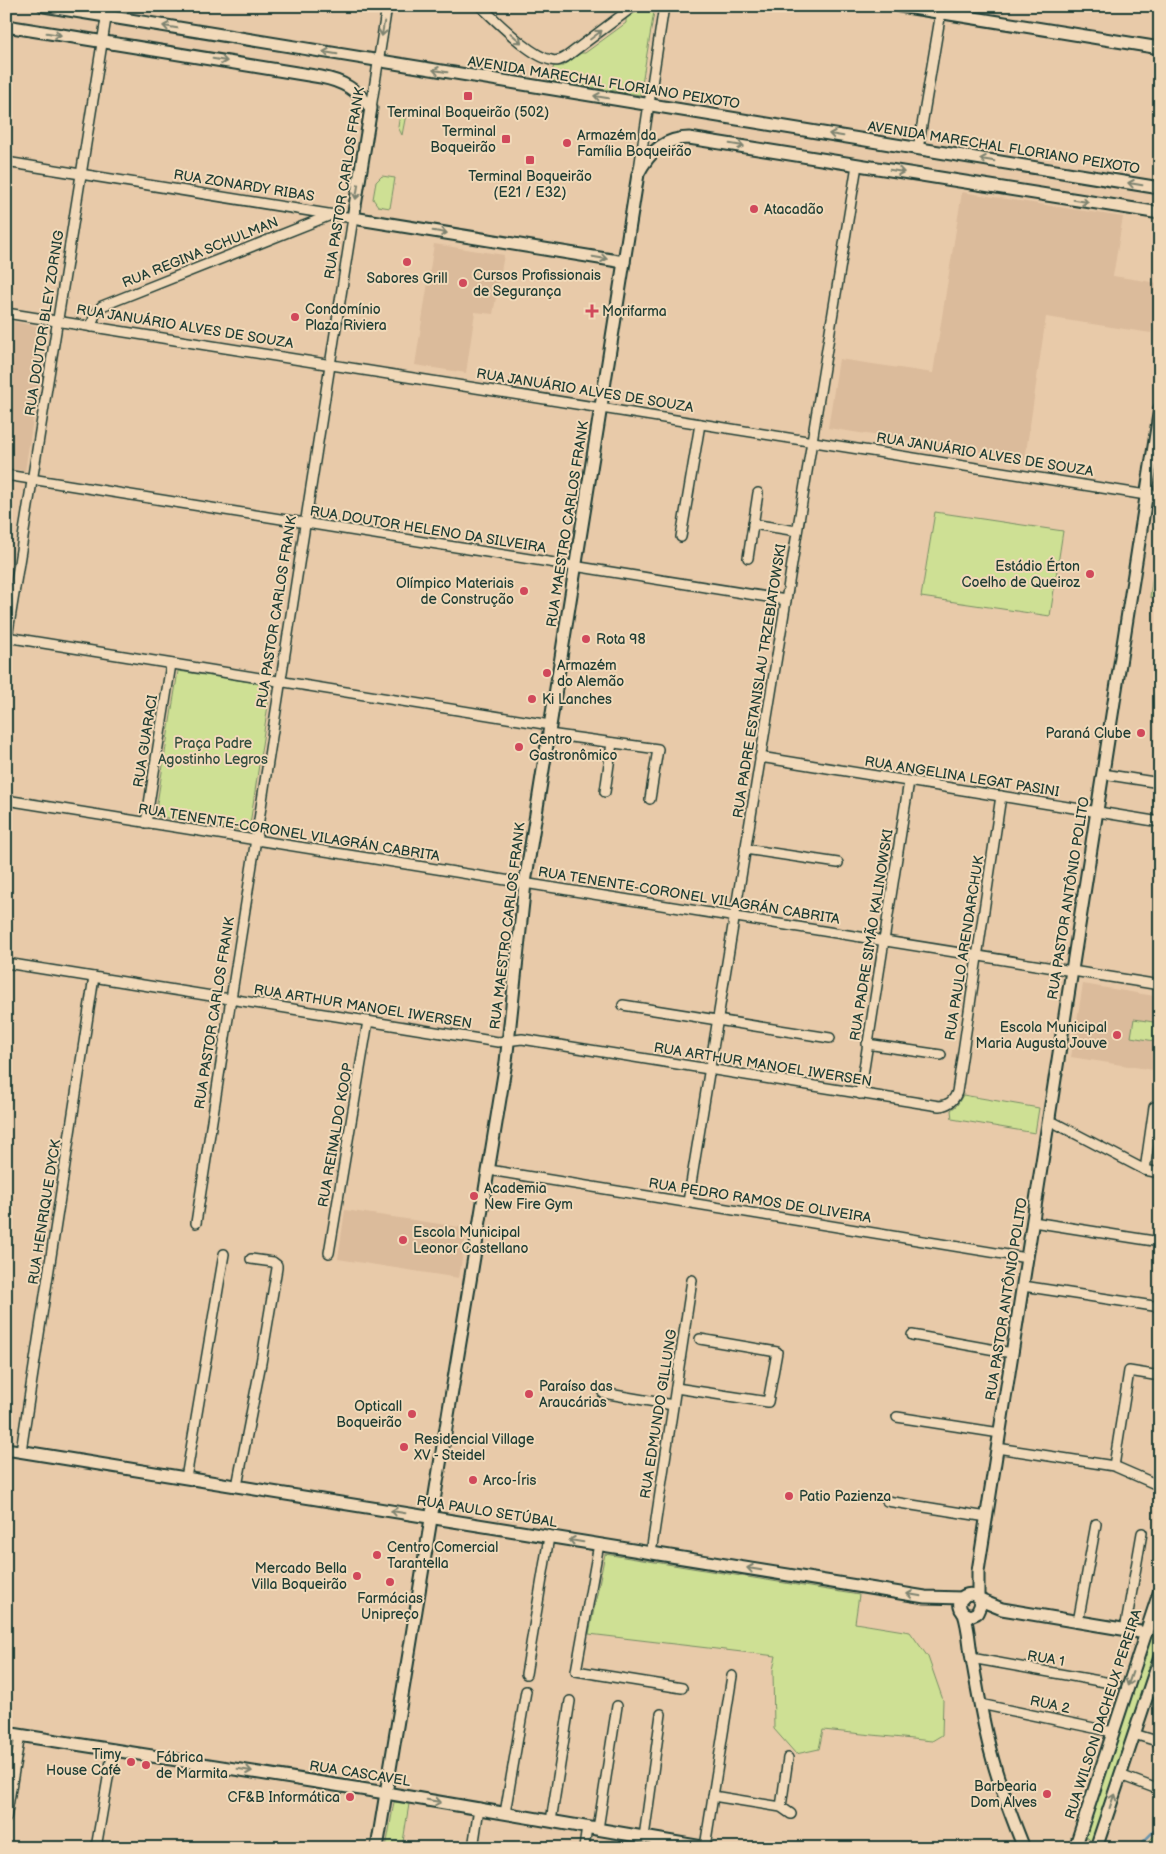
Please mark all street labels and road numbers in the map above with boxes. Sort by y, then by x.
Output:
street label: AVENIDA MARECHAL FLORIANO PEIXOTO [467,53,741,112]
street label: RUA PASTOR CARLOS FRANK [321,85,368,280]
street label: AVENIDA MARECHAL FLORIANO PEIXOTO [867,118,1141,177]
street label: RUA ZONARDY RIBAS [172,166,316,205]
street label: RUA REGINA SCHULMAN [120,213,281,292]
street label: RUA DOUTOR BLEY ZORNIG [21,228,68,417]
street label: RUA JANUÁRIO ALVES DE SOUZA [75,300,295,352]
street label: RUA JANUÁRIO ALVES DE SOUZA [475,364,695,416]
street label: RUA MAESTRO CARLOS FRANK [543,419,592,628]
street label: RUA JANUÁRIO ALVES DE SOUZA [875,428,1095,480]
street label: RUA DOUTOR HELENO DA SILVEIRA [309,502,548,557]
street label: RUA PASTOR CARLOS FRANK [253,514,300,709]
street label: RUA PADRE ESTANISLAU TRZEBIATOWSKI [729,543,790,819]
street label: RUA GUARACI [130,694,161,789]
street label: RUA ANGELINA LEGAT PASINI [863,753,1061,800]
street label: RUA PASTOR ANTÔNIO POLITO [1043,795,1093,1001]
street label: RUA TENENTE-CORONEL VILAGRÁN CABRITA [137,799,442,865]
street label: RUA MAESTRO CARLOS FRANK [486,821,529,1031]
street label: RUA PADRE SIMÃO KALINOWSKI [845,828,897,1042]
street label: RUA PAULO ARENDARCHUK [941,854,988,1042]
street label: RUA TENENTE-CORONEL VILAGRÁN CABRITA [537,862,842,928]
street label: RUA PASTOR CARLOS FRANK [191,915,238,1110]
street label: RUA ARTHUR MANOEL IWERSEN [253,981,473,1032]
street label: RUA ARTHUR MANOEL IWERSEN [653,1039,873,1090]
street label: RUA REINALDO KOOP [314,1061,357,1209]
street label: RUA HENRIQUE DYCK [25,1137,65,1286]
street label: RUA PEDRO RAMOS DE OLIVEIRA [647,1174,873,1227]
street label: RUA PASTOR ANTÔNIO POLITO [981,1196,1031,1402]
street label: RUA EDMUNDO GILLUNG [637,1328,680,1500]
street label: RUA PAULO SETÚBAL [415,1491,559,1531]
street label: RUA WILSON DACHEUX PEREIRA [1061,1607,1146,1821]
street label: RUA 1 [1026,1647,1066,1670]
street label: RUA 2 [1028,1692,1072,1717]
street label: RUA CASCAVEL [308,1757,412,1790]

